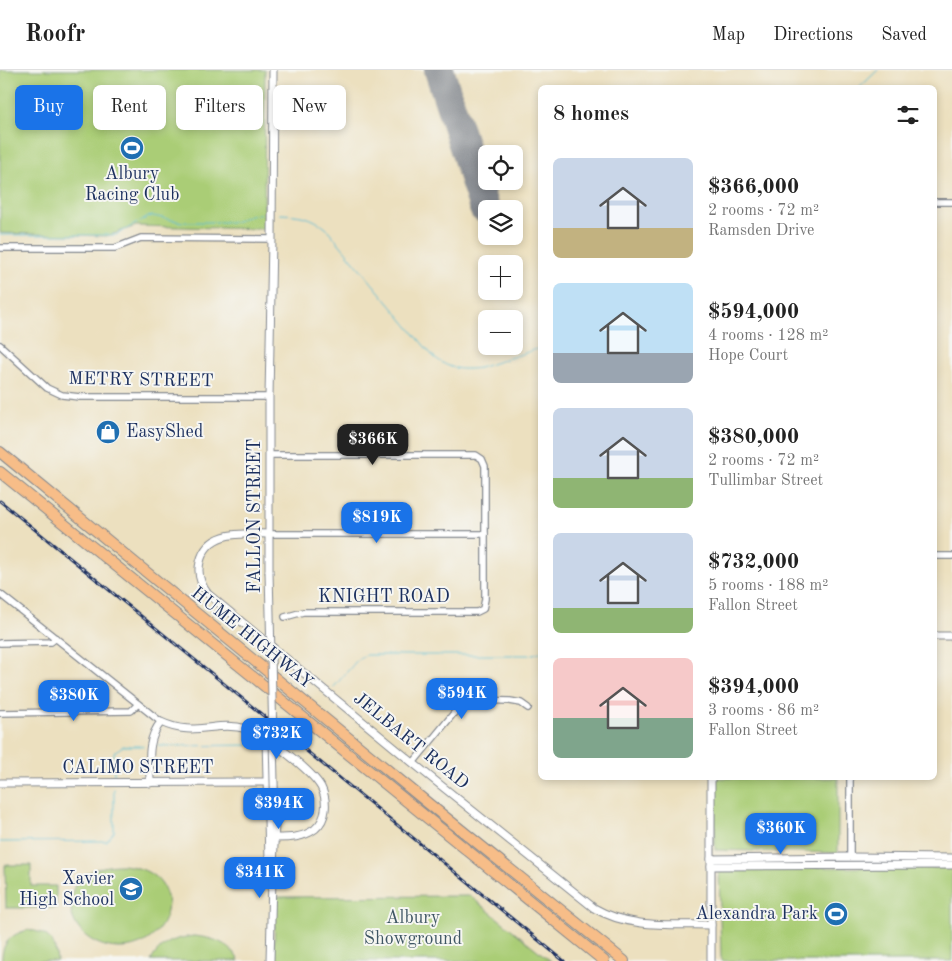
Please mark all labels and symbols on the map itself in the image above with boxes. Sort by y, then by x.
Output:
sports icon: Albury Racing Club [119,135,145,161]
place label: Albury Racing Club [85,165,179,204]
street label: METRY STREET [68,370,214,390]
shop icon: EasyShed [95,419,121,445]
place label: EasyShed [126,423,203,441]
pin: $366K [338,424,408,466]
street label: FALLON STREET [246,439,264,593]
pin: $819K [342,502,412,544]
street label: HUME HIGHWAY [188,584,316,692]
street label: KNIGHT ROAD [318,588,450,606]
pin: $594K [427,678,497,720]
pin: $380K [39,680,109,722]
street label: JELBART ROAD [350,689,472,793]
pin: $732K [242,718,312,760]
street label: CALIMO STREET [62,759,214,777]
pin: $394K [244,788,314,830]
pin: $360K [746,812,816,855]
pin: $341K [225,856,295,899]
place label: Xavier High School [19,870,115,909]
school or university icon: Xavier High School [118,876,144,902]
sports icon: Alexandra Park [823,901,849,927]
place label: Alexandra Park [695,905,818,923]
park label: Albury Showground [364,909,462,948]

